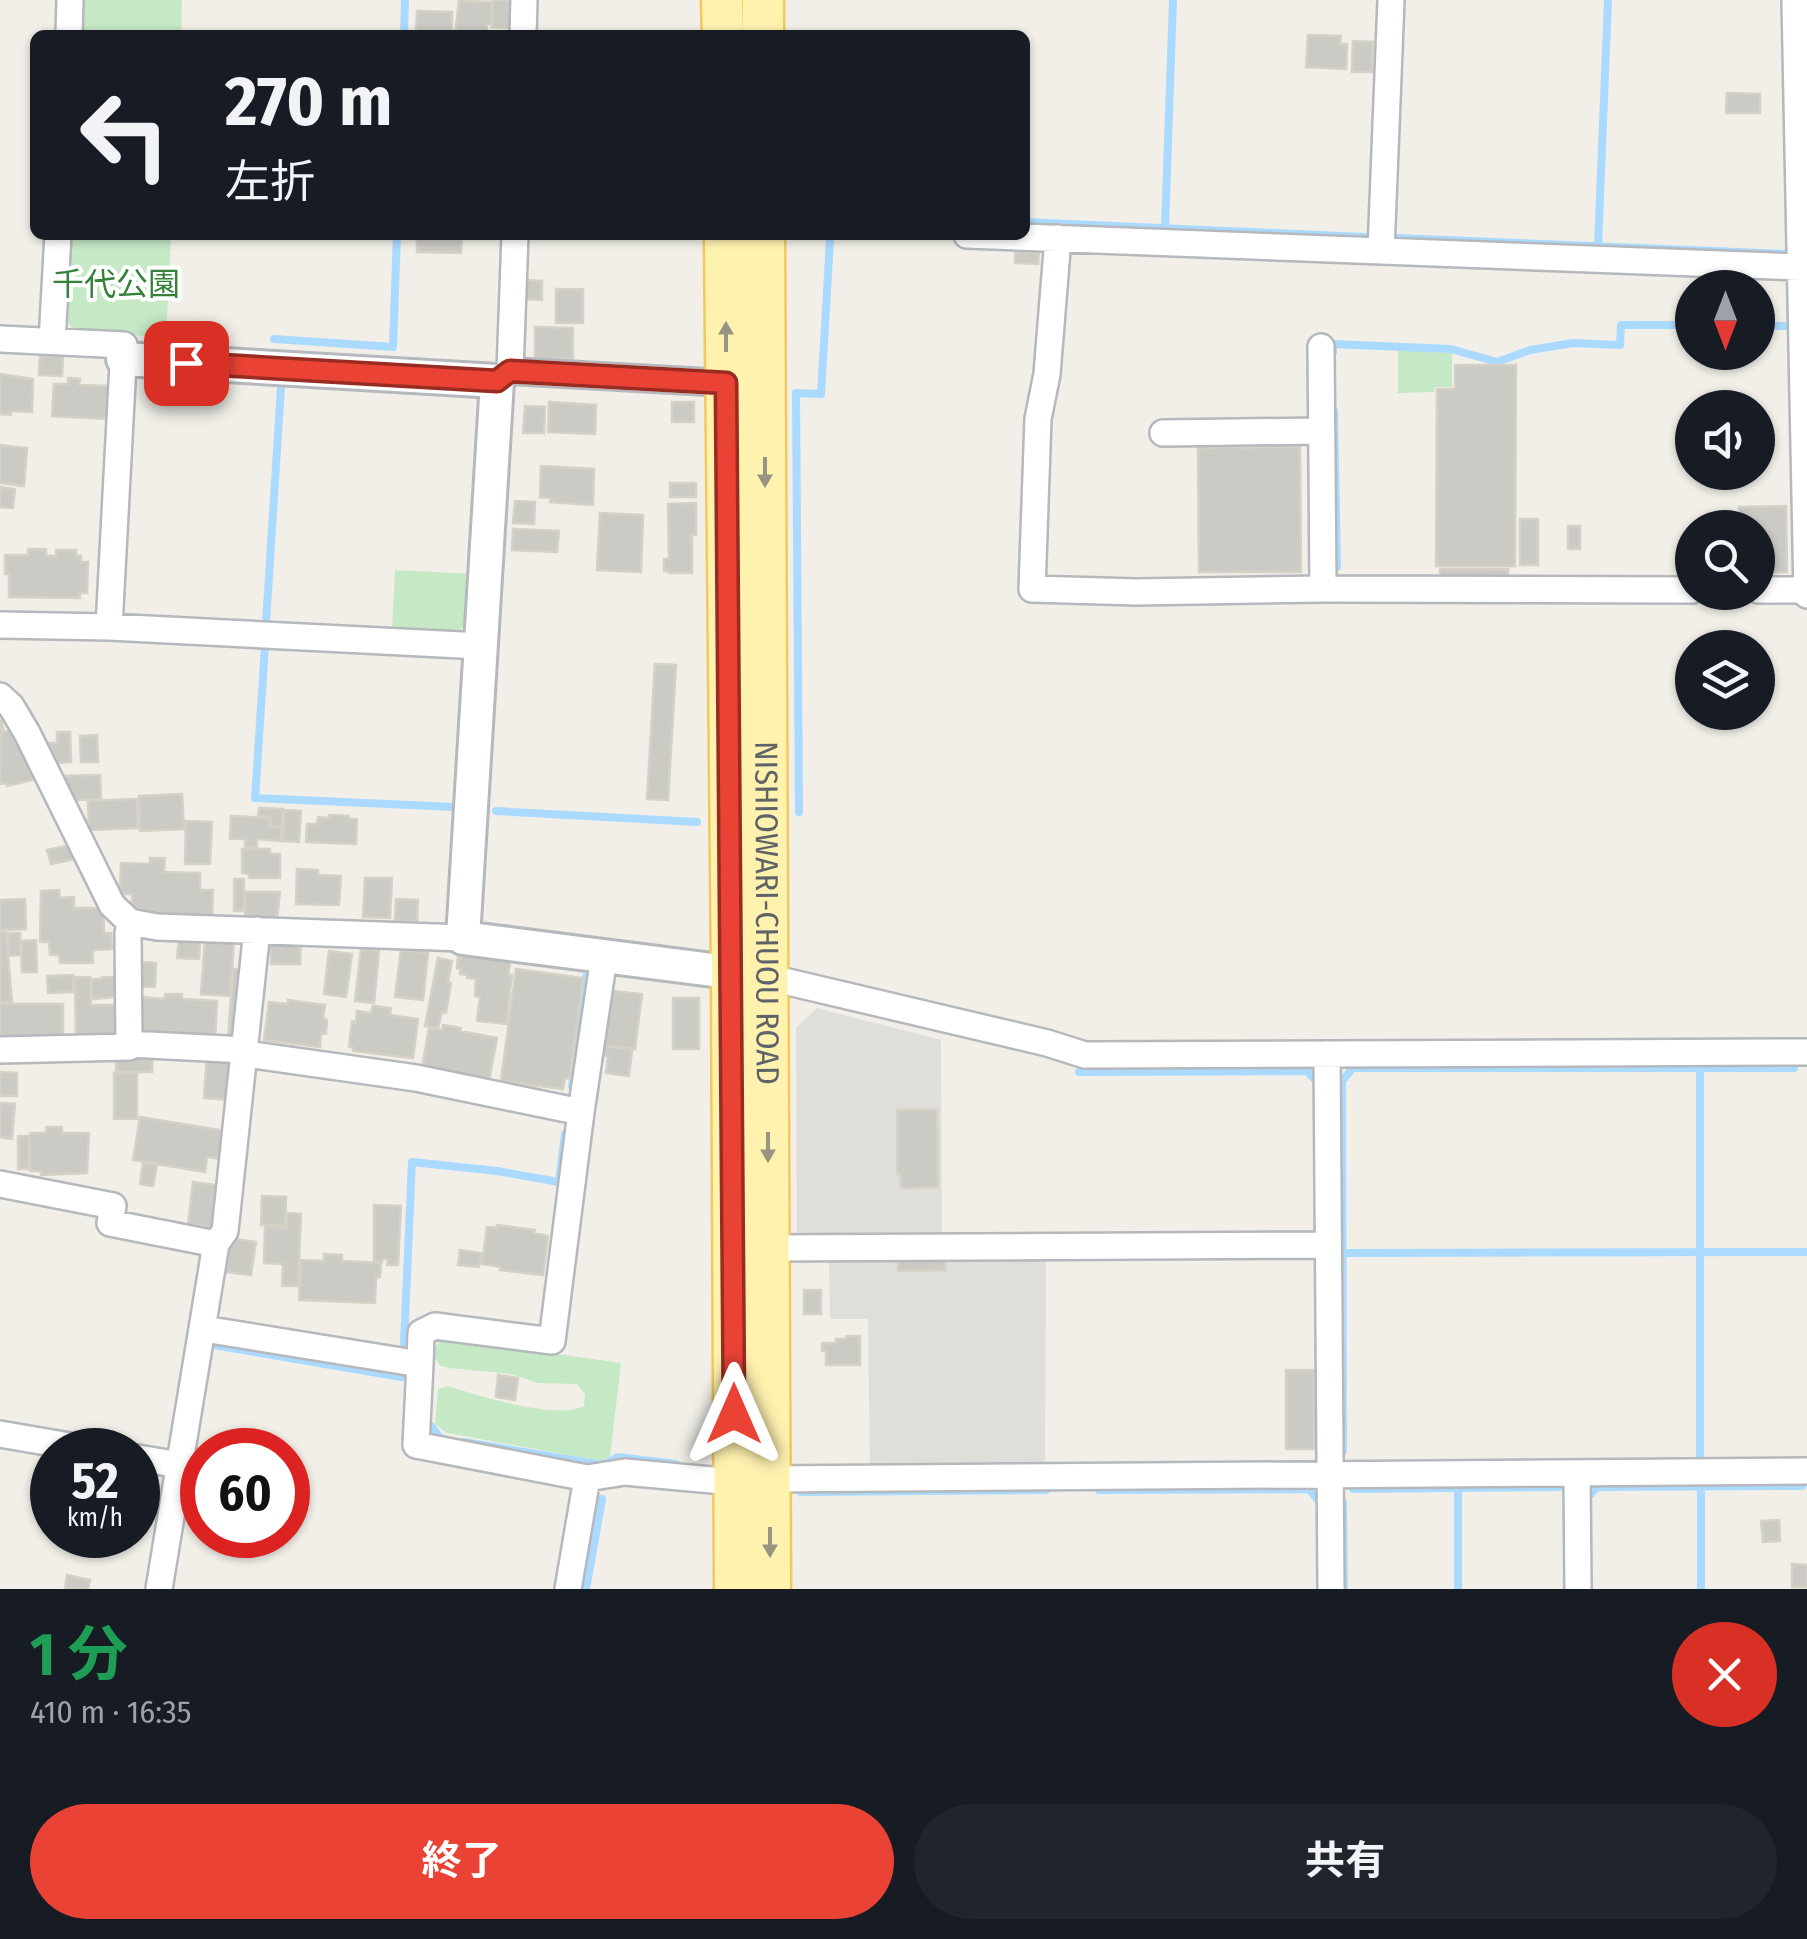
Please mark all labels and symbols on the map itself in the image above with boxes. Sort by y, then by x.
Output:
park label: 千代公園 [52,265,180,303]
north arrow [1675,270,1775,370]
one-way arrow [718,320,734,352]
pin [144,321,229,406]
one-way arrow [757,457,773,489]
street label: NISHIOWARI-CHUOU ROAD [747,741,787,1085]
one-way arrow [760,1132,776,1164]
position arrow [682,1362,786,1466]
speed limit sign: 60 [180,1428,310,1558]
one-way arrow [762,1527,778,1559]

